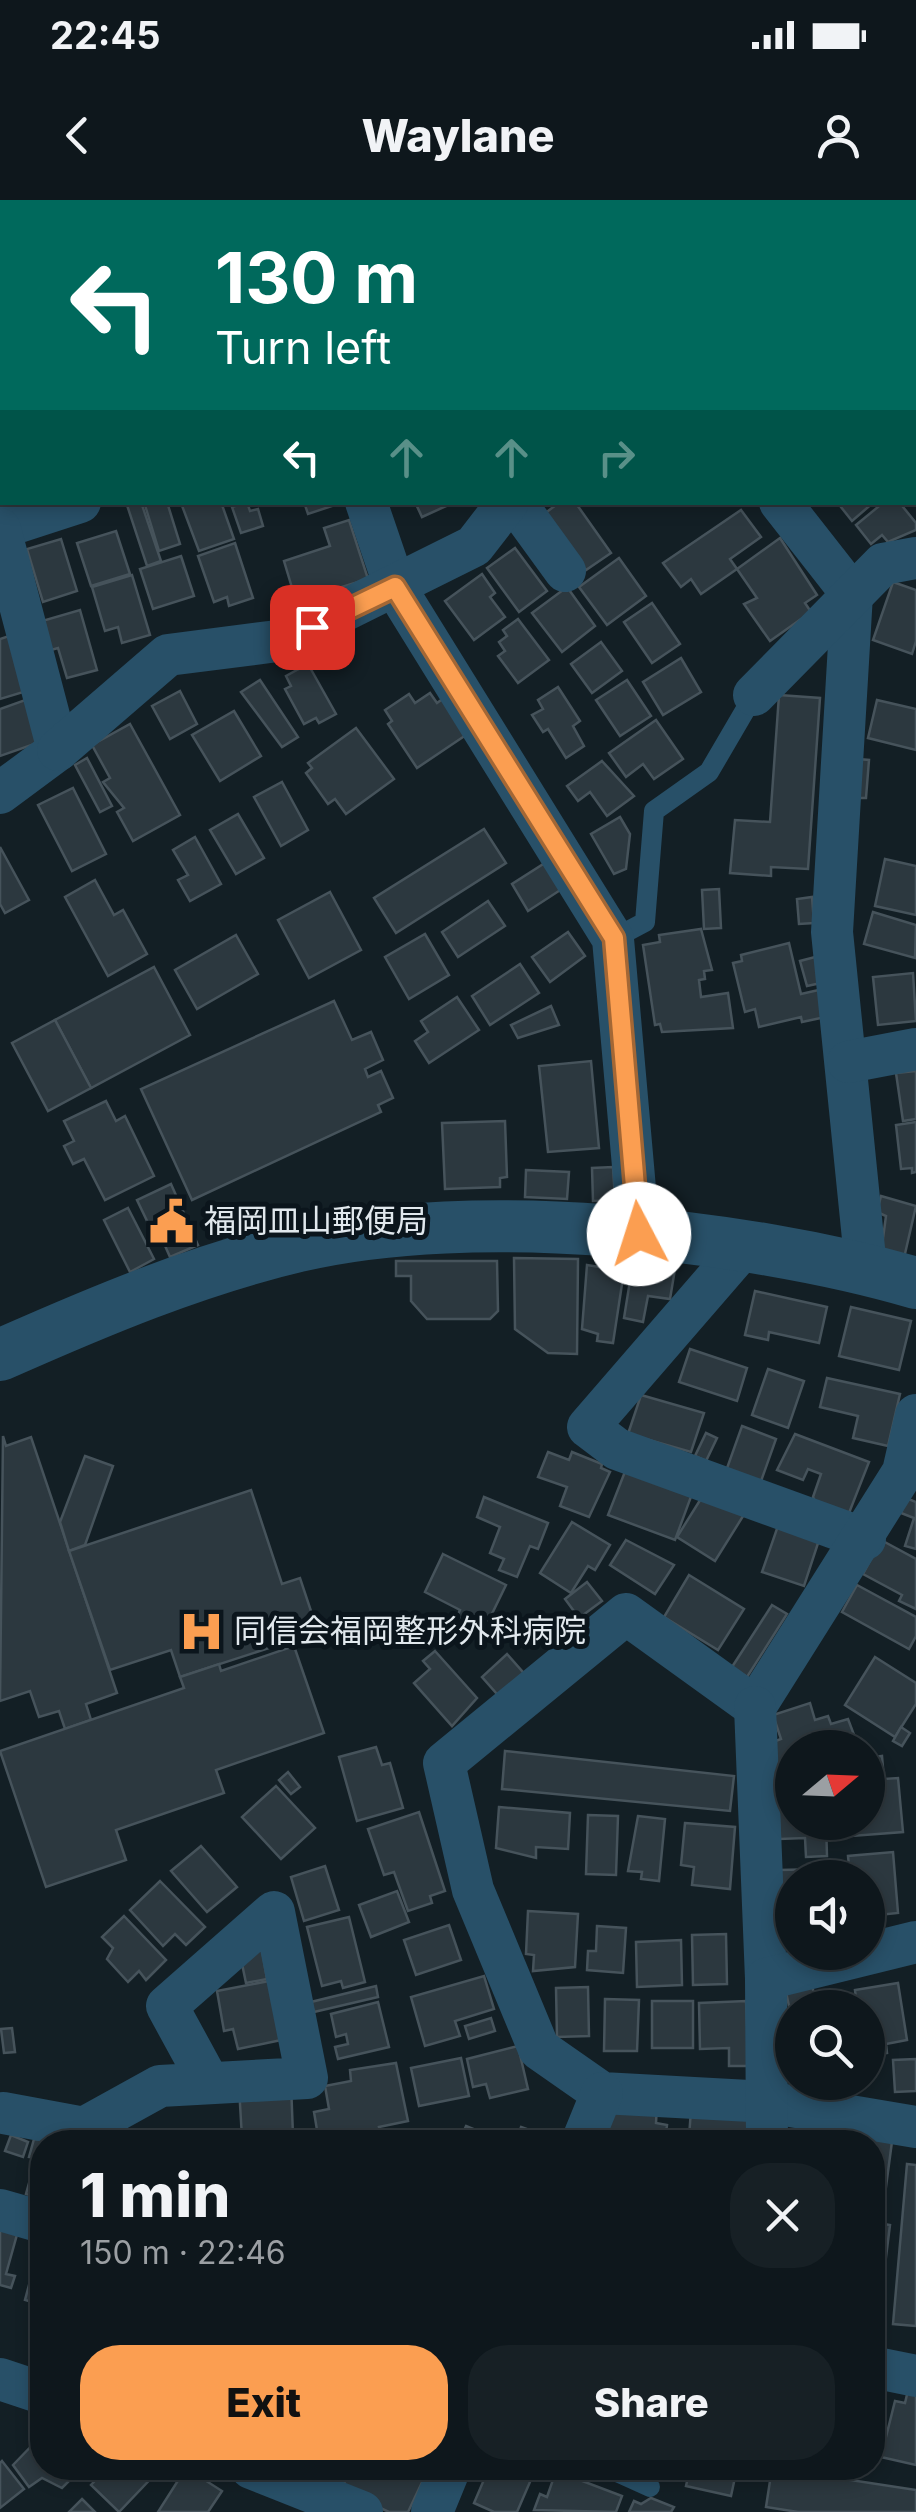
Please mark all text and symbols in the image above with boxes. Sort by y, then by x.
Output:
text: 22:45 [50,12,161,58]
icon: back [50,108,105,163]
text: Waylane [361,108,555,163]
icon: person [811,108,866,163]
text: 130 m [215,235,418,320]
icon: left [50,240,180,370]
text: Turn left [215,320,391,375]
icon: left [274,430,329,485]
icon: ahead [379,430,434,485]
icon: ahead [484,430,539,485]
icon: right [589,430,644,485]
pin [270,585,355,670]
icon: arrive [285,600,340,655]
position arrow [587,1182,691,1286]
public building icon: 福岡皿山郵便局 [147,1197,195,1245]
place label: 福岡皿山郵便局 [204,1201,428,1240]
hospital icon: 同信会福岡整形外科病院 [177,1607,225,1655]
place label: 同信会福岡整形外科病院 [234,1611,586,1650]
north arrow [775,1730,885,1840]
map controls [775,1730,885,2100]
button: sound [775,1860,885,1970]
button: search [775,1990,885,2100]
text: 1 min [80,2159,230,2231]
button: close [730,2163,835,2268]
text: 150 m · 22:46 [80,2233,286,2272]
button: Exit [80,2345,448,2460]
button: Share [468,2345,835,2460]

